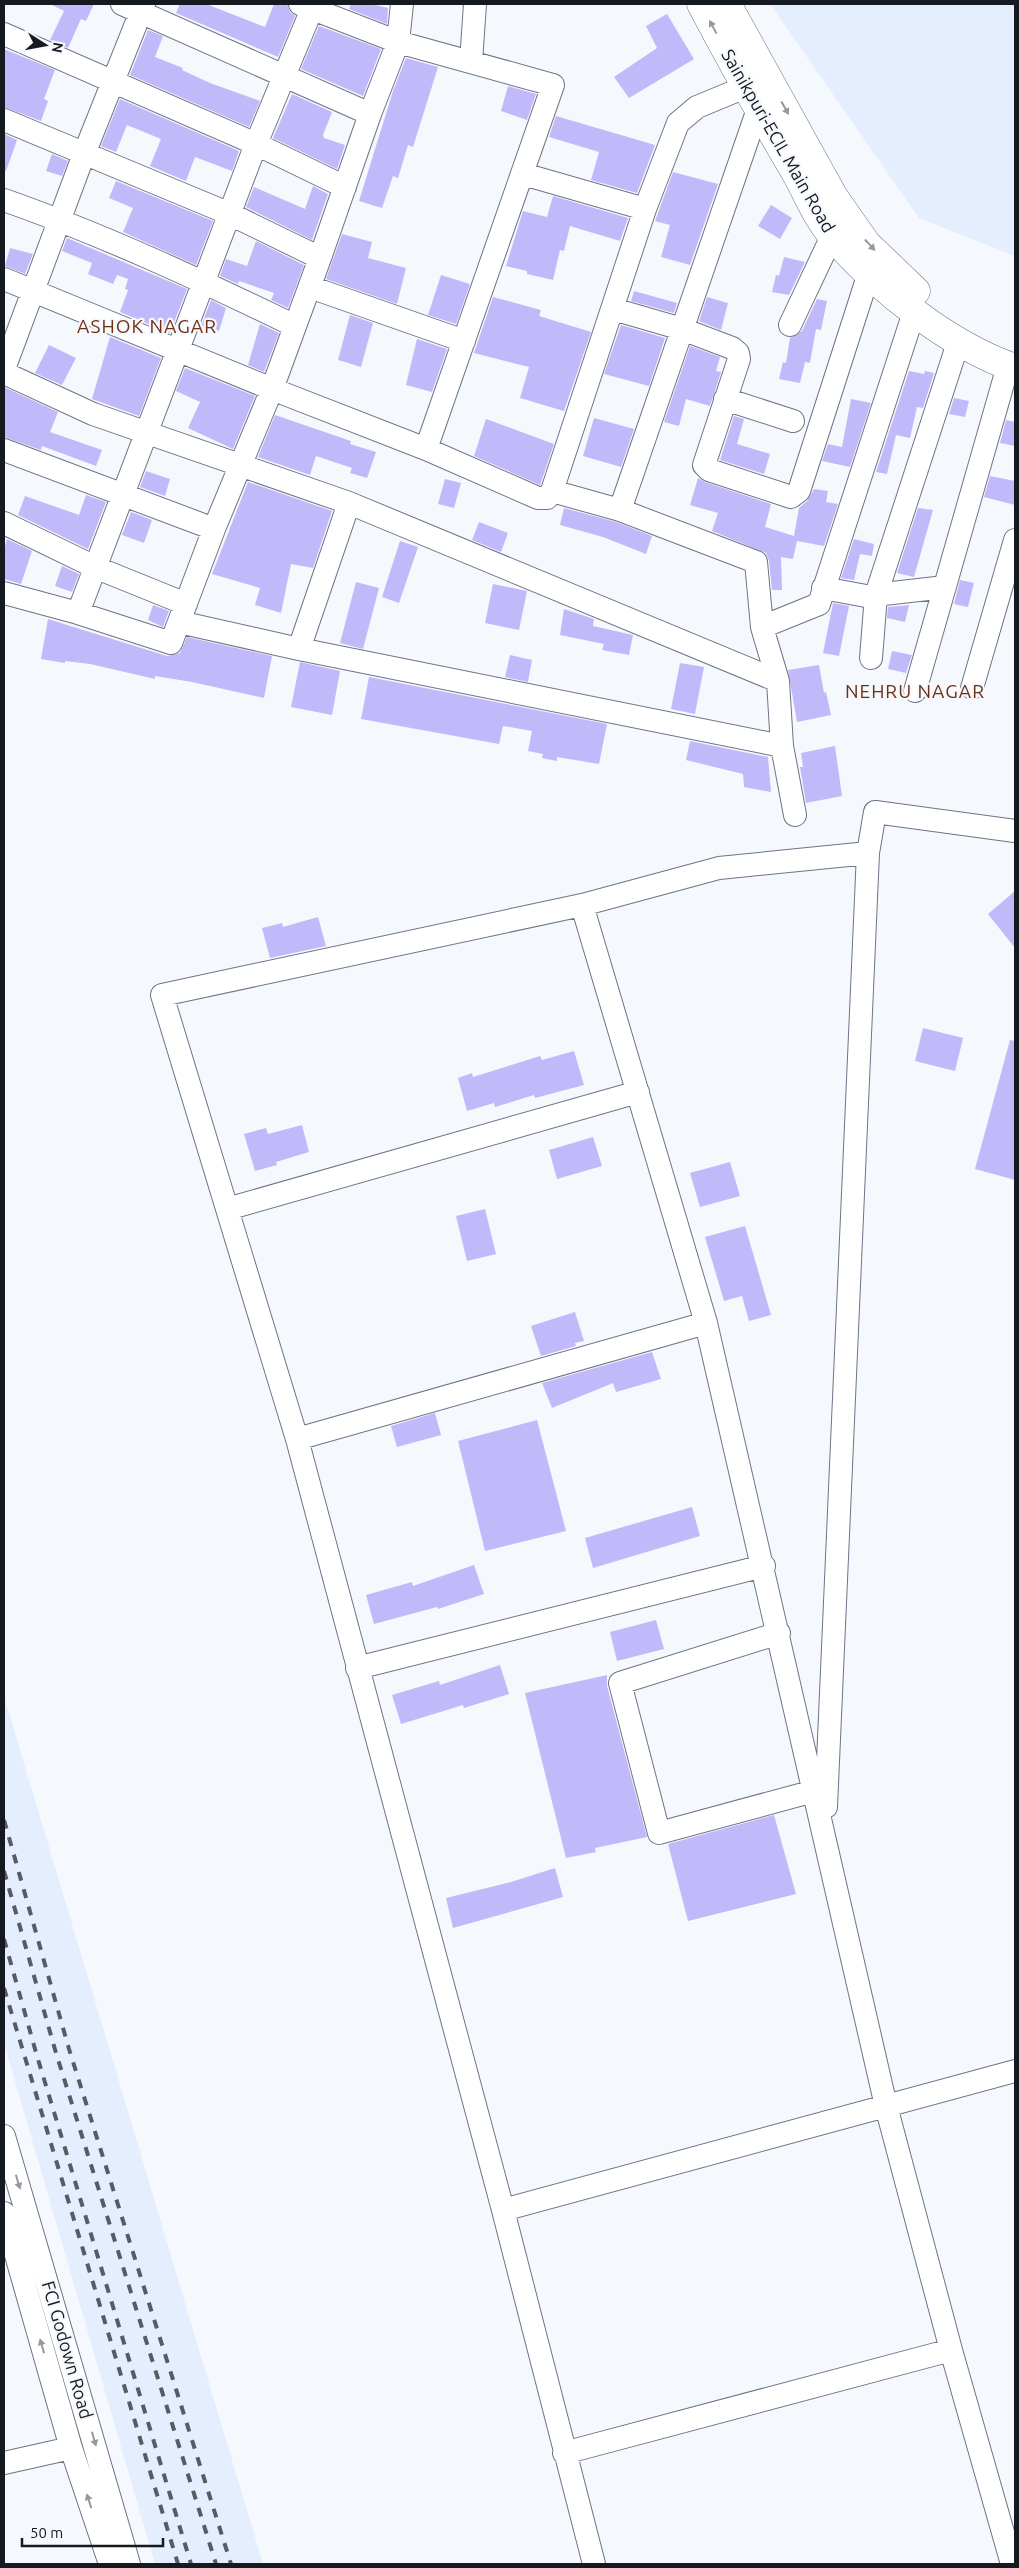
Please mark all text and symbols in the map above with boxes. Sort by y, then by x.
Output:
north arrow [20,20,70,70]
one-way arrow [709,20,717,34]
text: N [49,41,67,54]
street label: Sainikpuri-ECIL Main Road [718,45,840,236]
one-way arrow [780,101,789,114]
one-way arrow [864,239,876,251]
district label: ASHOK NAGAR [77,315,217,337]
district label: NEHRU NAGAR [845,680,985,702]
one-way arrow [14,2175,22,2190]
street label: FCI Godown Road [39,2278,97,2421]
one-way arrow [37,2338,45,2353]
one-way arrow [90,2432,98,2447]
one-way arrow [84,2494,92,2509]
scale bar [22,2516,164,2548]
text: 50 m [30,2524,63,2541]

